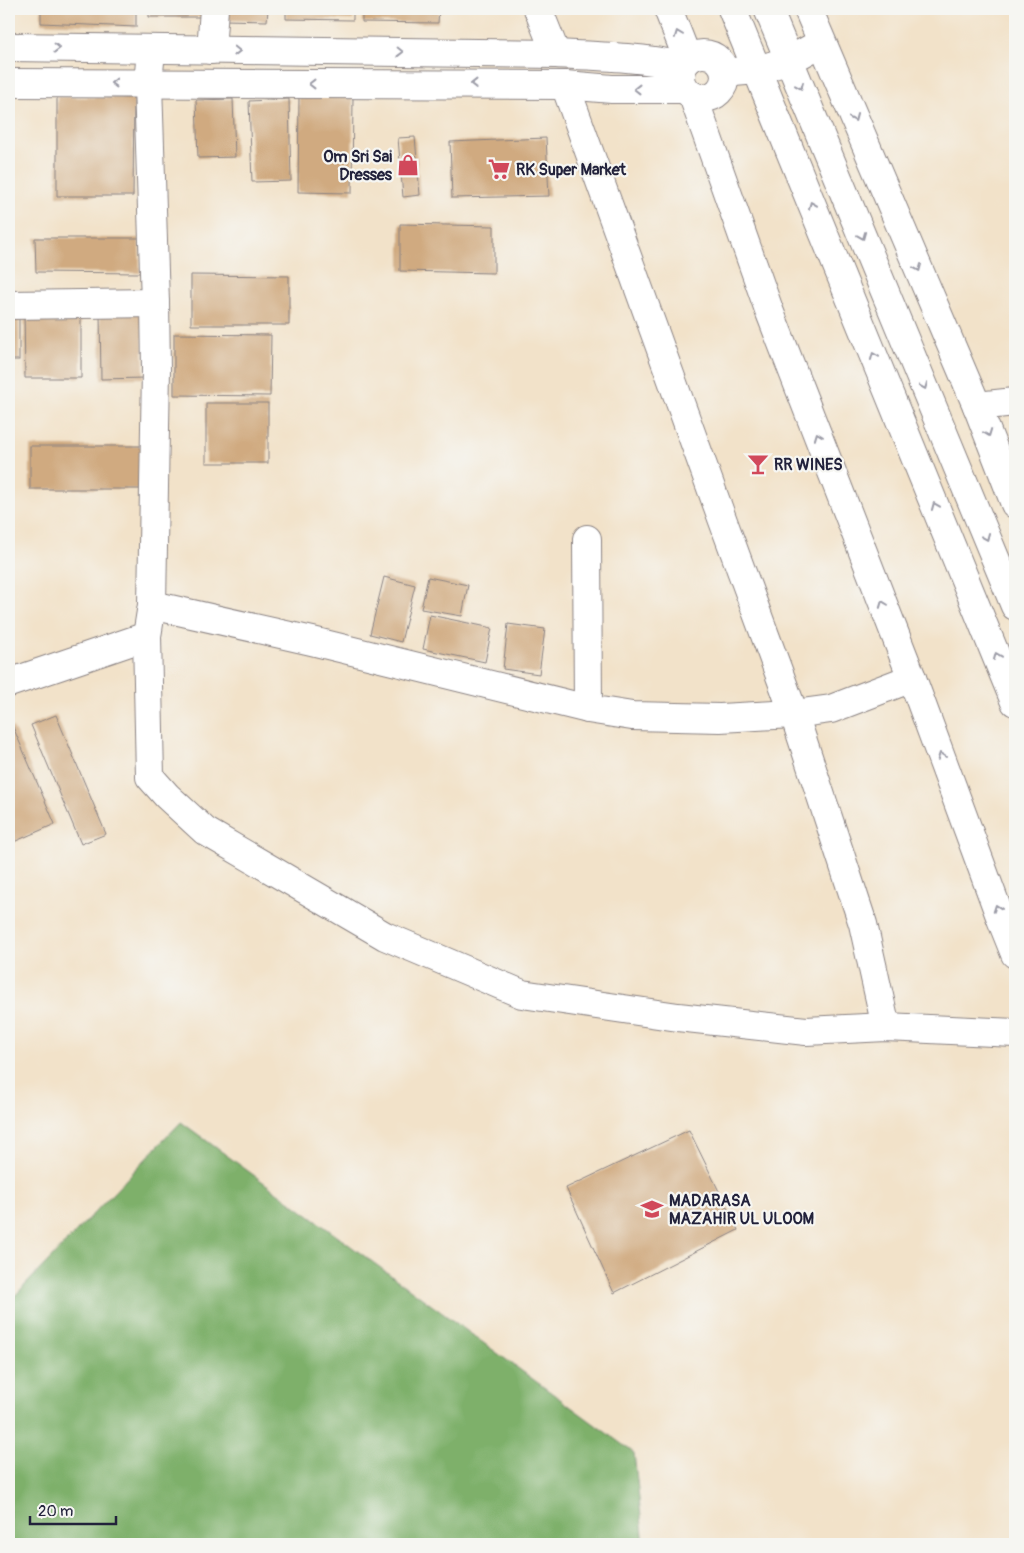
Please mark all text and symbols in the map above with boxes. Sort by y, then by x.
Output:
one-way arrow [674,30,684,39]
one-way arrow [54,43,62,53]
one-way arrow [234,45,242,56]
one-way arrow [396,47,404,58]
one-way arrow [110,78,118,88]
one-way arrow [308,79,316,89]
one-way arrow [470,79,478,89]
one-way arrow [794,81,805,90]
one-way arrow [632,84,640,94]
one-way arrow [847,113,858,122]
place label: Om Sri Sai Dresses [323,147,393,185]
shop icon: Om Sri Sai Dresses [395,152,421,178]
supermarket icon: RK Super Market [486,156,512,182]
place label: RK Super Market [516,160,627,180]
one-way arrow [808,201,819,210]
one-way arrow [856,231,867,240]
one-way arrow [911,263,922,272]
one-way arrow [869,352,880,361]
one-way arrow [918,382,928,390]
one-way arrow [982,429,992,437]
one-way arrow [814,432,824,441]
bar icon: RR WINES [745,451,771,477]
place label: RR WINES [774,455,843,475]
one-way arrow [931,502,942,511]
one-way arrow [980,532,991,541]
one-way arrow [879,600,890,609]
one-way arrow [993,653,1003,661]
one-way arrow [937,752,947,761]
one-way arrow [993,905,1003,913]
place label: MADARASA MAZAHIR UL ULOOM [669,1191,815,1229]
school or university icon: MADARASA MAZAHIR UL ULOOM [639,1196,665,1222]
scale bar [30,1493,116,1525]
text: 20 m [38,1502,73,1521]

